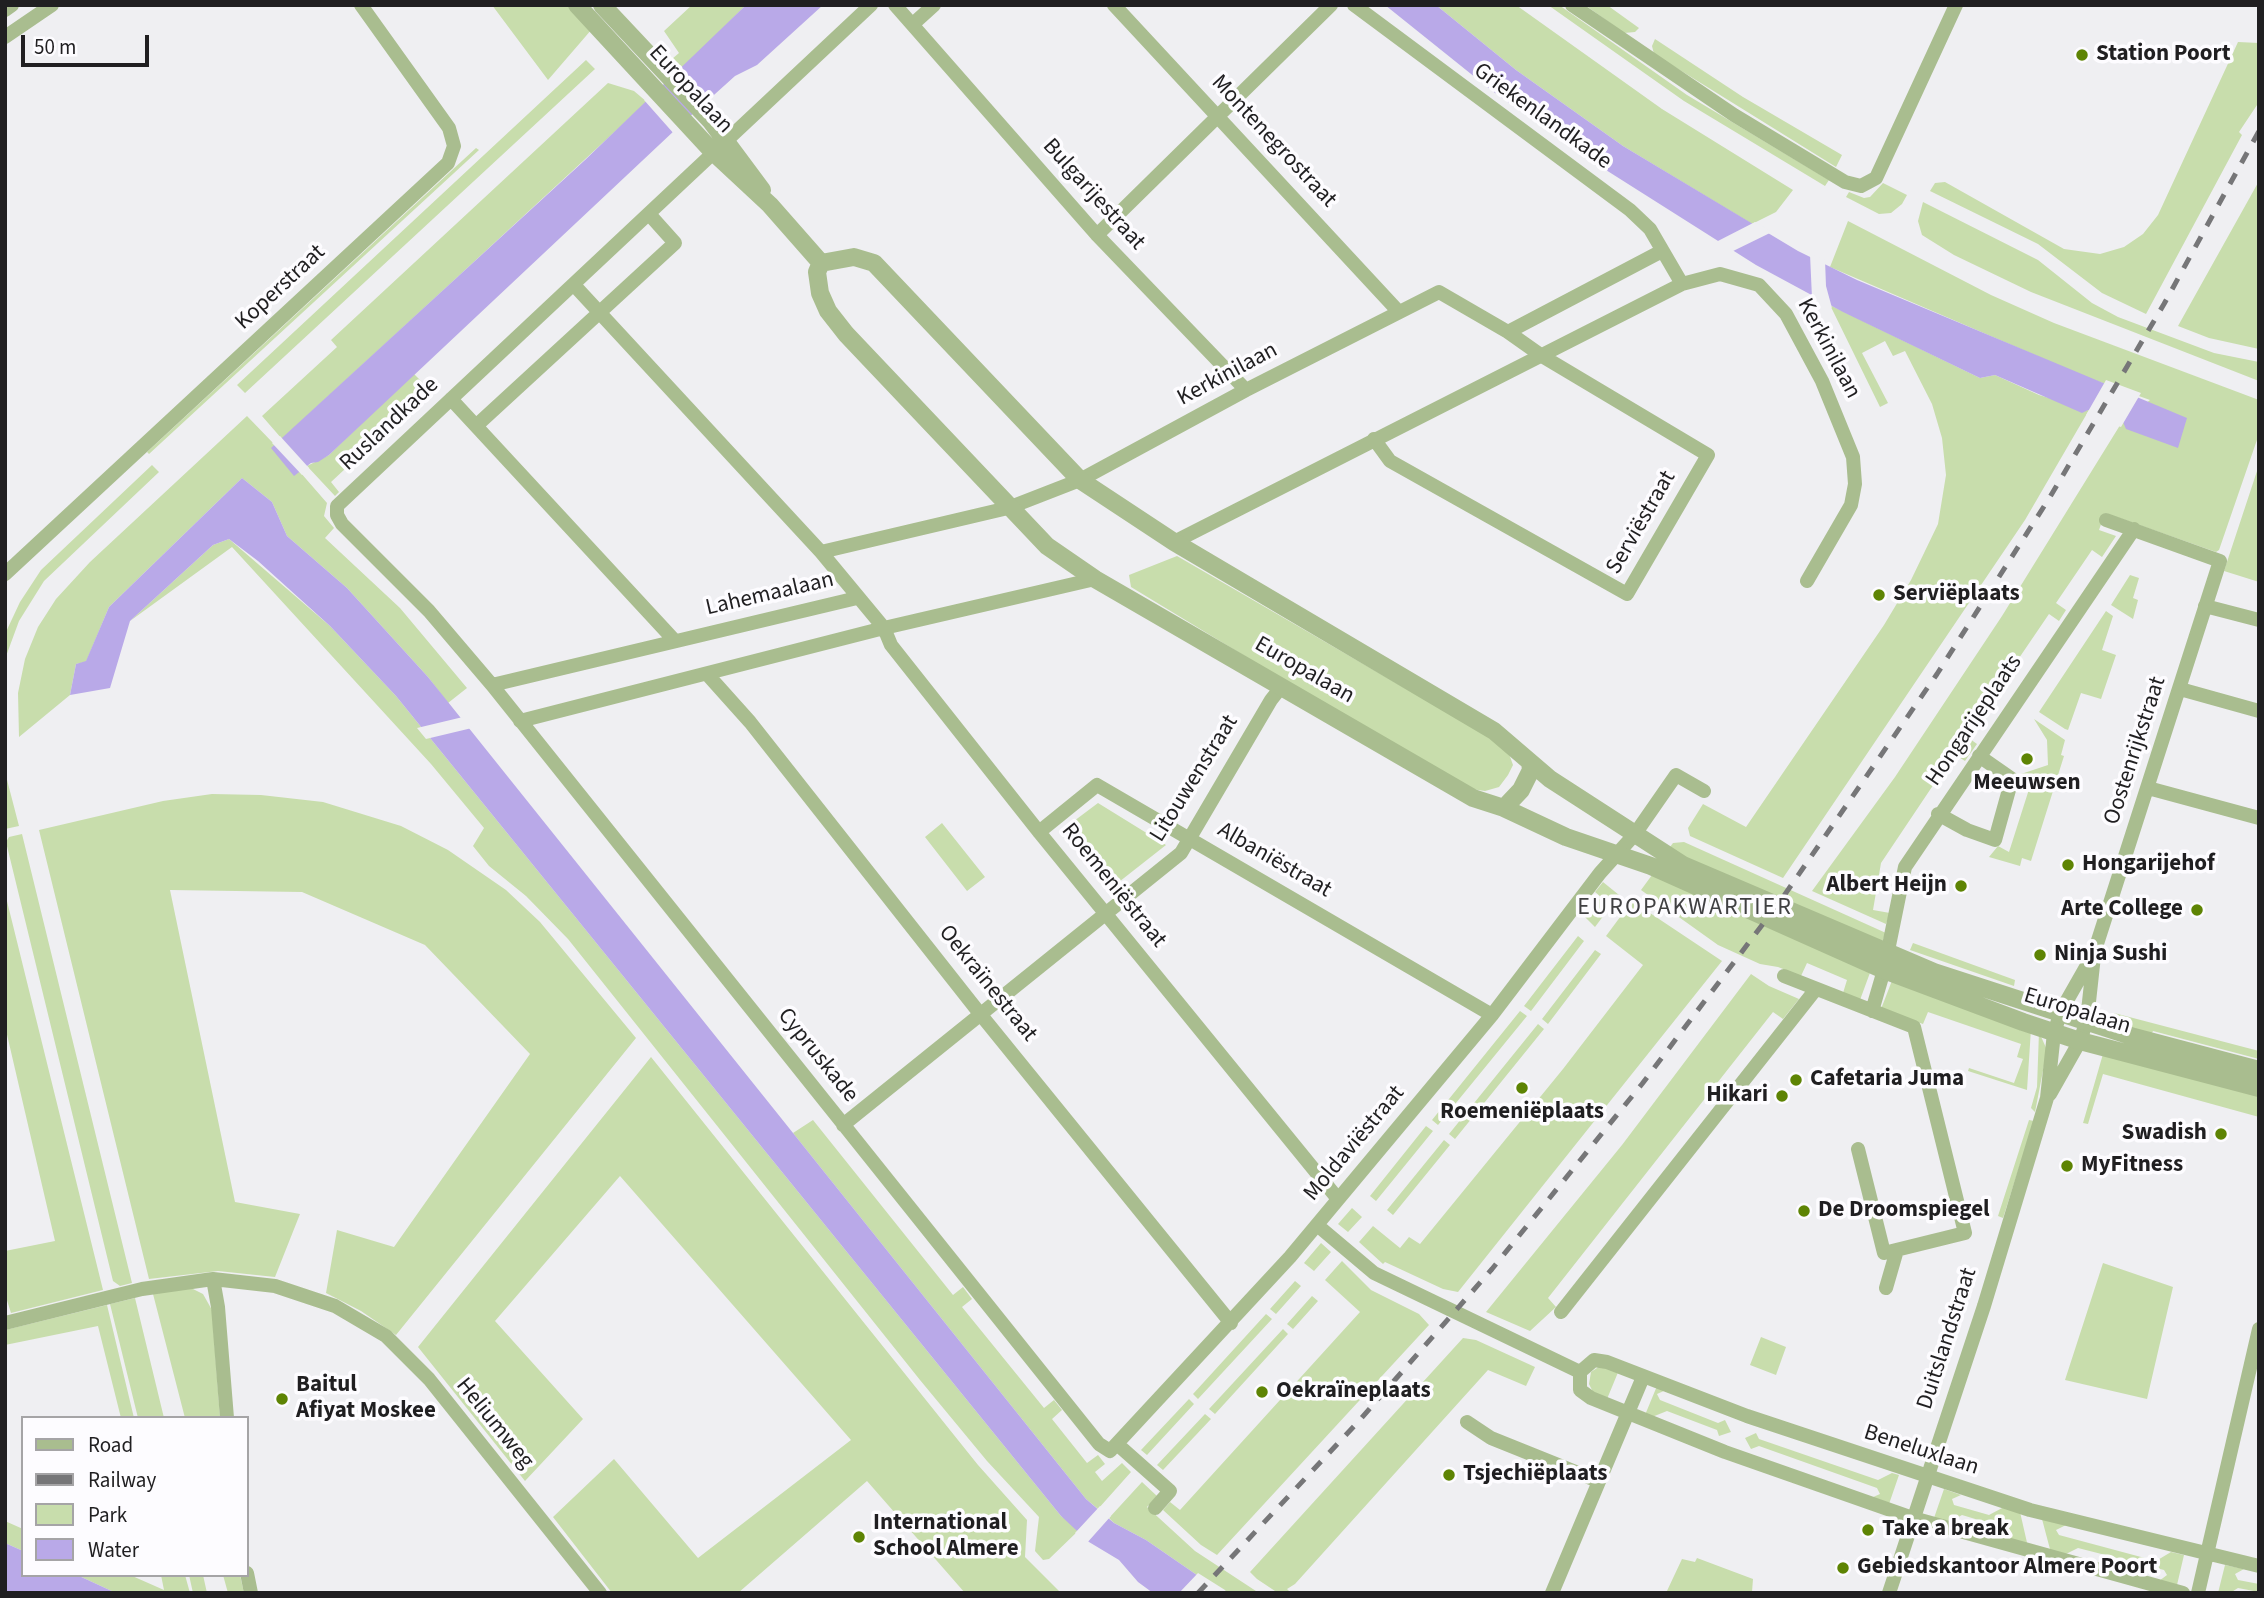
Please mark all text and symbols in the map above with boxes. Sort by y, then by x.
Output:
scale bar [24,21,152,65]
text: 50 m [34,32,76,62]
street label: Europalaan [642,40,738,140]
place label: Station Poort [2096,41,2231,69]
marker: Station Poort [2074,47,2090,63]
street label: Griekenlandkade [1468,58,1616,176]
street label: Montenegrostraat [1205,70,1341,214]
street label: Bulgarijestraat [1036,134,1150,256]
street label: Koperstraat [230,239,332,337]
street label: Kerkinilaan [1790,294,1866,404]
street label: Kerkinilaan [1173,337,1283,413]
street label: Ruslandkade [335,372,445,478]
street label: Serviëstraat [1601,466,1683,580]
street label: Lahemaalaan [703,567,837,623]
place label: Serviëplaats [1893,581,2020,609]
marker: Serviëplaats [1871,587,1887,603]
street label: Europalaan [1249,631,1359,711]
street label: Hongarijeplaats [1921,650,2029,792]
street label: Oostenrijkstraat [2099,673,2173,829]
street label: Litouwenstraat [1145,710,1245,848]
marker: Meeuwsen [2019,751,2035,767]
place label: Meeuwsen [1973,770,2081,798]
street label: Albaniëstraat [1212,817,1336,905]
street label: Roemeniëstraat [1054,818,1172,954]
place label: Hongarijehof [2082,851,2215,879]
marker: Hongarijehof [2060,857,2076,873]
place label: Albert Heijn [1826,872,1947,900]
marker: Albert Heijn [1953,878,1969,894]
district label: EUROPAKWARTIER [1579,895,1791,923]
place label: Arte College [2061,896,2183,924]
marker: Arte College [2189,902,2205,918]
street label: Oekraïnestraat [932,920,1042,1048]
place label: Ninja Sushi [2054,941,2167,969]
marker: Ninja Sushi [2032,947,2048,963]
street label: Europalaan [2020,983,2134,1041]
street label: Cypruskade [771,1003,863,1109]
place label: Cafetaria Juma [1810,1066,1964,1094]
marker: Cafetaria Juma [1788,1072,1804,1088]
marker: Roemeniëplaats [1514,1080,1530,1096]
street label: Moldaviëstraat [1299,1081,1411,1207]
place label: Hikari [1706,1082,1768,1110]
marker: Hikari [1774,1088,1790,1104]
place label: Roemeniëplaats [1440,1099,1604,1127]
place label: Swadish [2122,1120,2207,1148]
marker: Swadish [2213,1126,2229,1142]
place label: MyFitness [2081,1152,2183,1180]
marker: MyFitness [2059,1158,2075,1174]
place label: De Droomspiegel [1818,1197,1990,1225]
marker: De Droomspiegel [1796,1203,1812,1219]
street label: Duitslandstraat [1912,1265,1984,1413]
place label: Baitul Afiyat Moskee [296,1372,436,1426]
street label: Heliumweg [449,1373,539,1475]
place label: Oekraïneplaats [1276,1378,1431,1406]
marker: Oekraïneplaats [1254,1384,1270,1400]
marker: Baitul Afiyat Moskee [274,1391,290,1407]
legend [21,1416,248,1577]
street label: Beneluxlaan [1860,1419,1982,1483]
text: Road [88,1430,133,1460]
place label: Tsjechiëplaats [1463,1461,1607,1489]
text: Railway [88,1465,156,1495]
marker: Tsjechiëplaats [1441,1467,1457,1483]
text: Park [88,1500,127,1530]
place label: International School Almere [873,1510,1019,1564]
place label: Take a break [1882,1516,2009,1544]
marker: Take a break [1860,1522,1876,1538]
marker: International School Almere [851,1529,867,1545]
text: Water [88,1535,139,1565]
place label: Gebiedskantoor Almere Poort [1857,1554,2157,1582]
marker: Gebiedskantoor Almere Poort [1835,1560,1851,1576]

